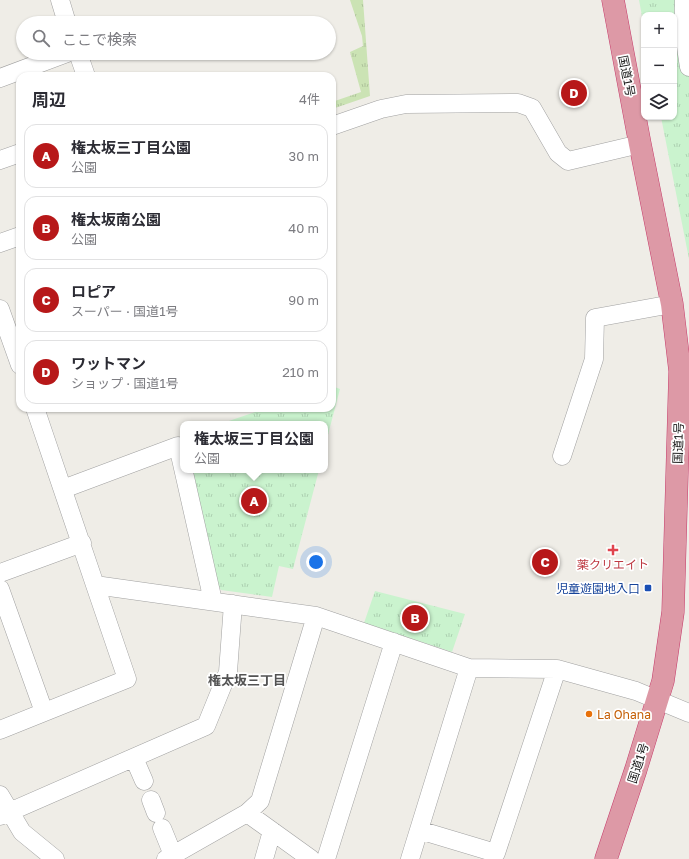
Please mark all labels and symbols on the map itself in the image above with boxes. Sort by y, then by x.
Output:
street label: 国道1号 [616,54,638,98]
pin: D [561,78,587,108]
street label: 国道1号 [670,422,686,464]
pin: A [241,486,267,516]
marker: 薬クリエイト [608,545,618,555]
pin: C [532,547,558,577]
your location [306,552,326,572]
place label: 薬クリエイト [577,557,649,572]
place label: 児童遊園地入口 [556,581,640,596]
marker: 児童遊園地入口 [643,583,653,593]
pin: B [402,603,428,633]
district label: 権太坂三丁目 [208,672,286,688]
place label: La Ohana [597,707,651,722]
marker: La Ohana [584,709,594,719]
street label: 国道1号 [624,741,652,785]

